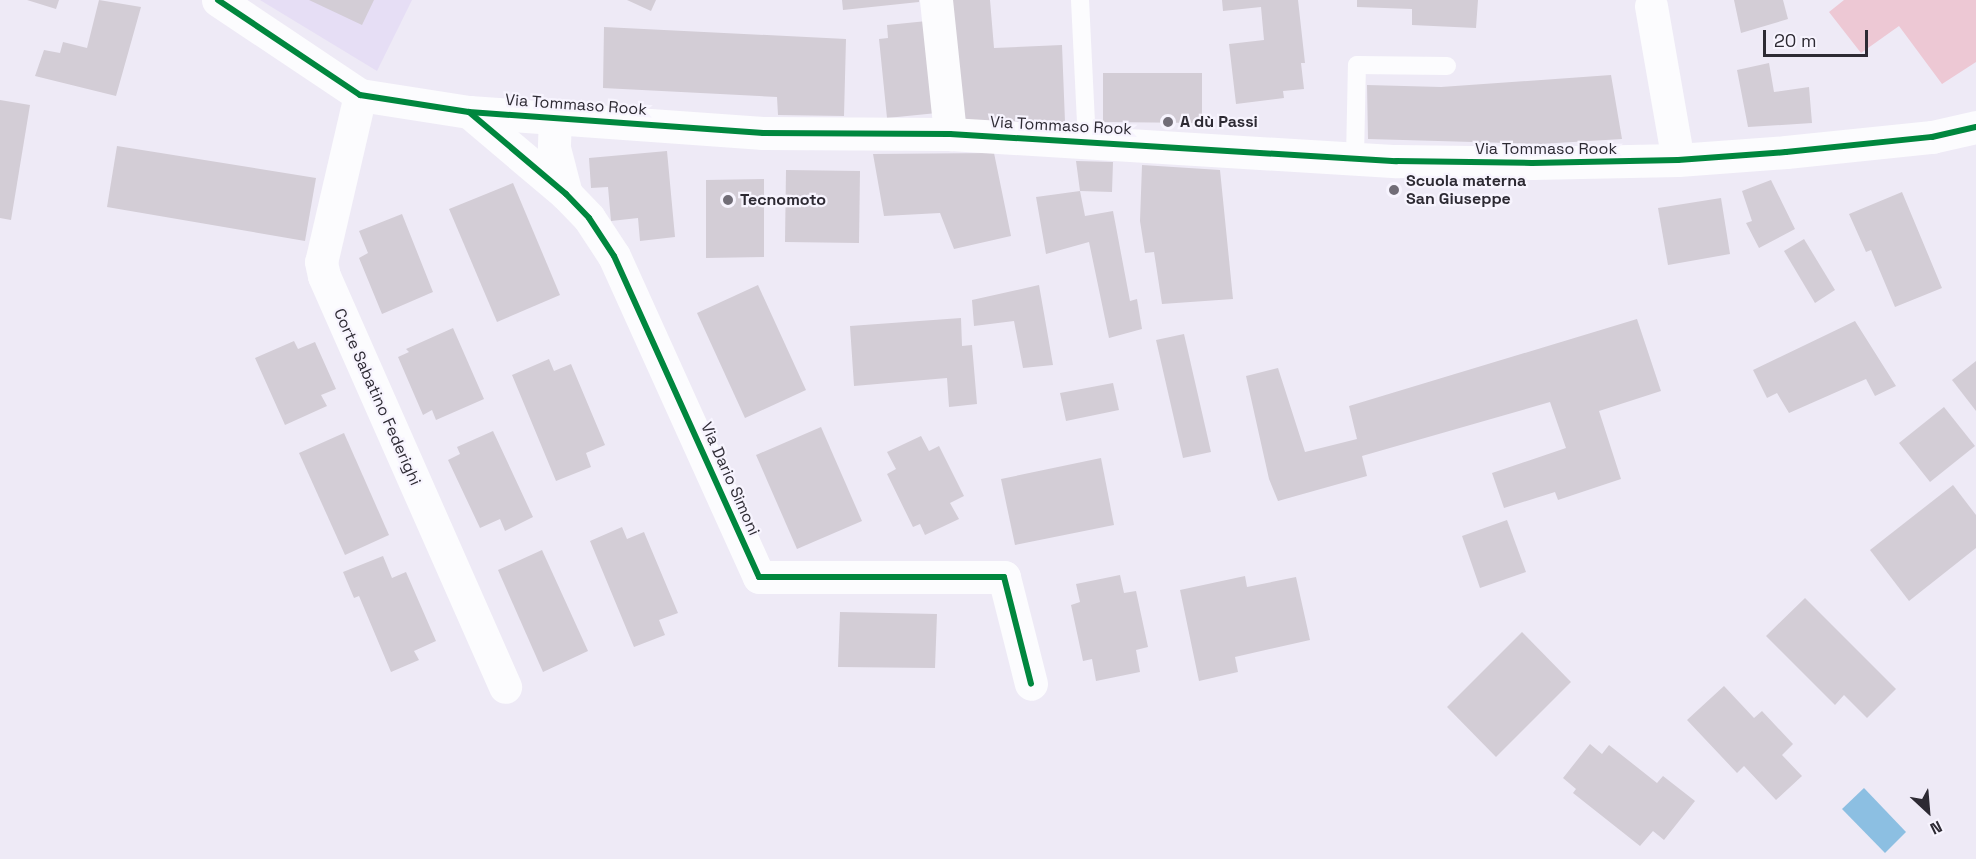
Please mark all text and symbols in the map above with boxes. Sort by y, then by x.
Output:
scale bar [1766,18,1871,56]
text: 20 m [1774,29,1817,52]
street label: Via Tommaso Rook [504,90,648,120]
place label: A dù Passi [1180,112,1258,132]
street label: Via Tommaso Rook [989,113,1133,139]
marker: A dù Passi [1161,115,1175,129]
street label: Via Tommaso Rook [1475,139,1617,159]
place label: Scuola materna San Giuseppe [1406,171,1526,209]
marker: Scuola materna San Giuseppe [1387,183,1401,197]
place label: Tecnomoto [740,190,826,210]
marker: Tecnomoto [721,193,735,207]
street label: Corte Sabatino Federighi [329,306,425,488]
street label: Via Dario Simoni [696,419,764,539]
north arrow [1898,781,1958,841]
text: N [1927,816,1946,839]

